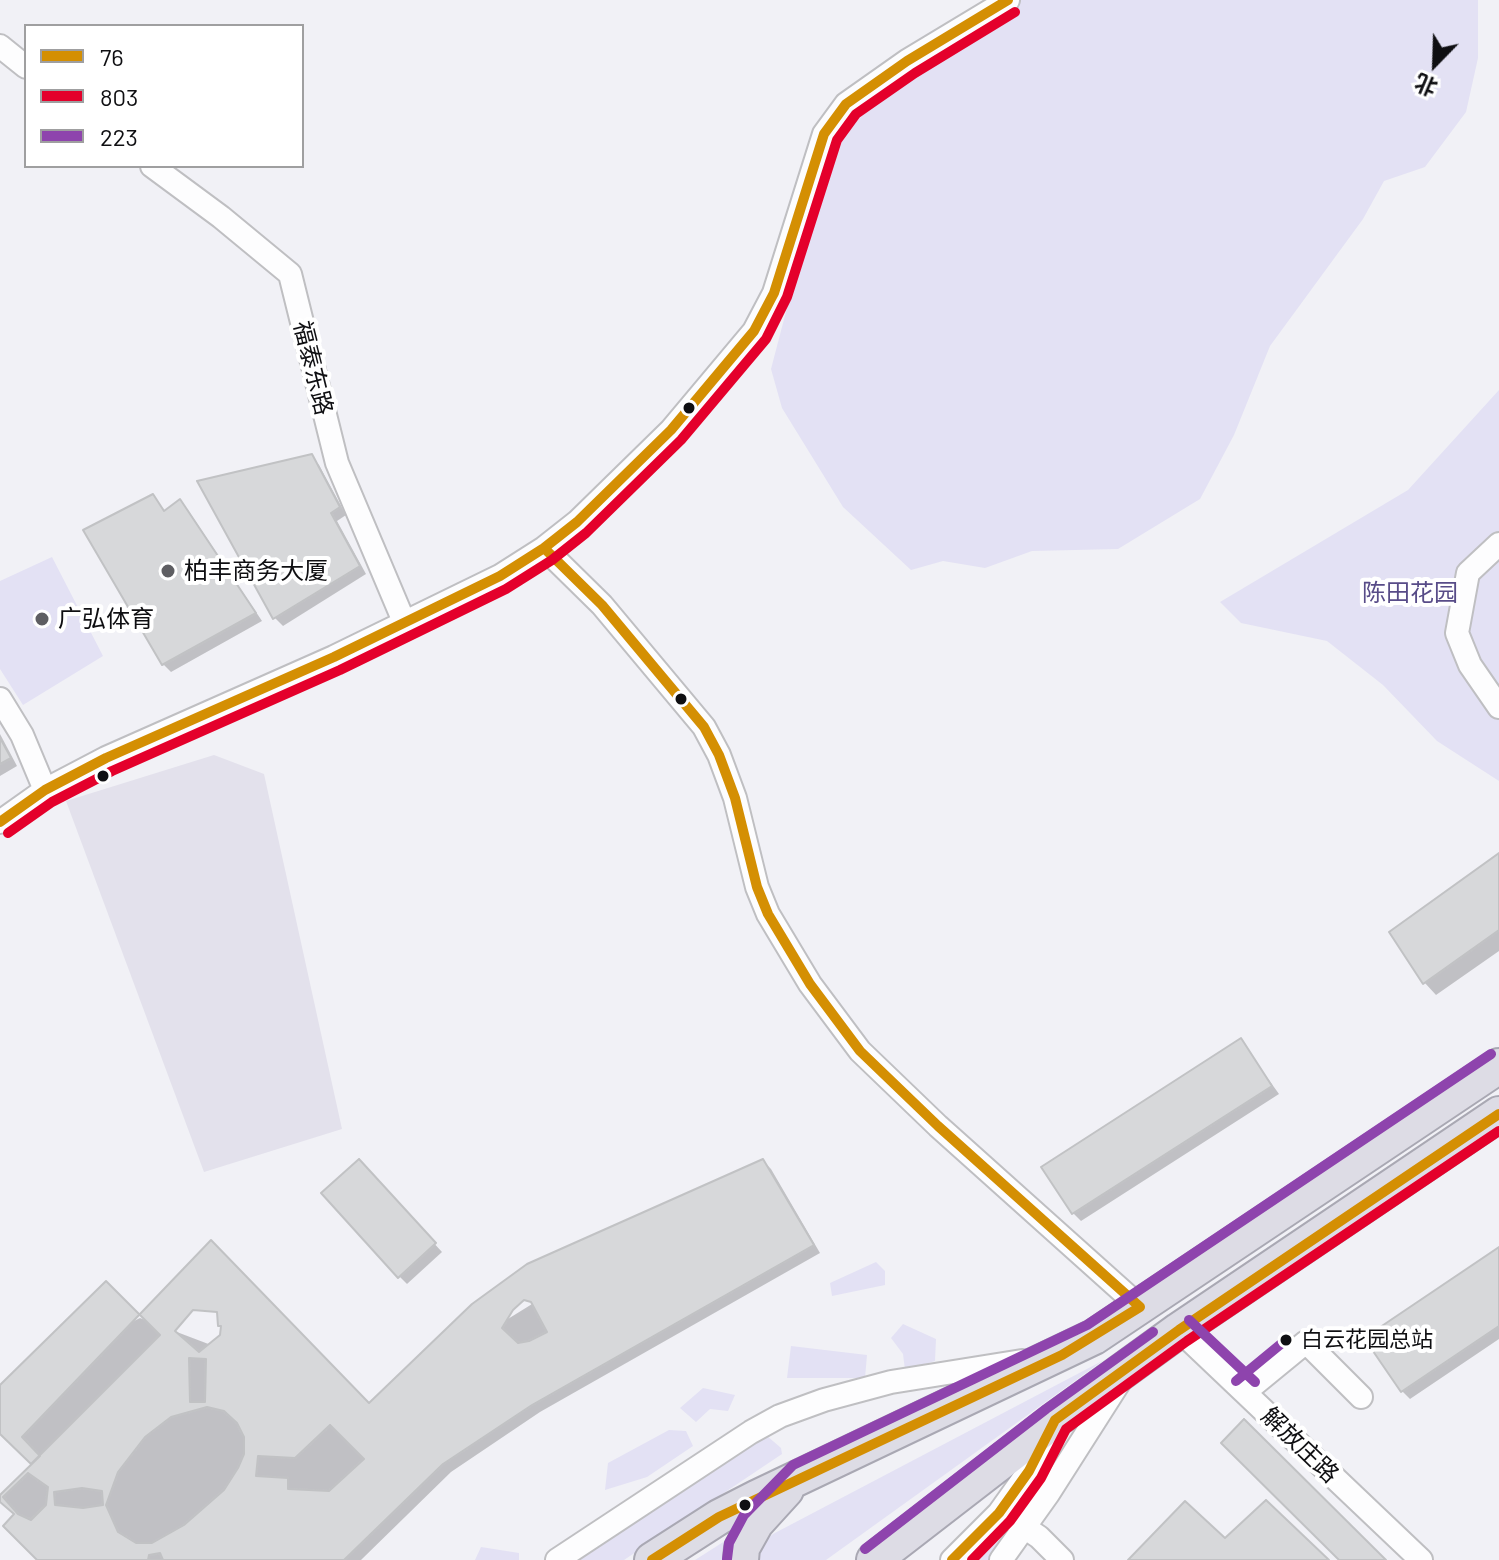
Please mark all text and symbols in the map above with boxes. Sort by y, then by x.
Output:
legend [24,24,304,168]
north arrow [1395,24,1475,104]
text: 76 [100,42,124,71]
text: 北 [1410,70,1441,102]
text: 803 [100,82,138,111]
text: 223 [100,122,138,151]
street label: 福泰东路 [287,318,339,418]
unlabelled marker [681,400,697,416]
place label: 柏丰商务大厦 [184,557,328,585]
marker: 柏丰商务大厦 [159,562,177,580]
park label: 陈田花园 [1362,579,1458,607]
place label: 广弘体育 [58,605,154,633]
marker: 广弘体育 [33,610,51,628]
unlabelled marker [673,691,689,707]
unlabelled marker [95,768,111,784]
place label: 白云花园总站 [1301,1327,1433,1353]
marker: 白云花园总站 [1278,1332,1294,1348]
street label: 解放庄路 [1255,1401,1345,1489]
unlabelled marker [737,1497,753,1513]

